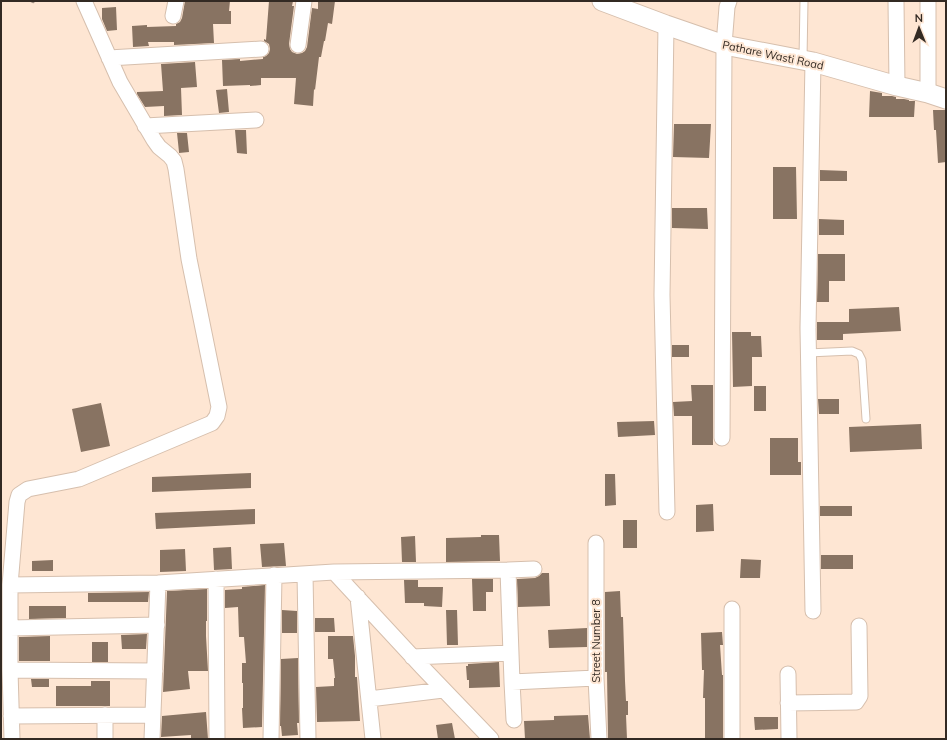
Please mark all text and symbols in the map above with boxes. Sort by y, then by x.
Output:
north arrow [899,8,939,48]
text: N [915,11,923,25]
street label: Pathare Wasti Road [721,37,825,73]
street label: Street Number 8 [589,599,603,683]

